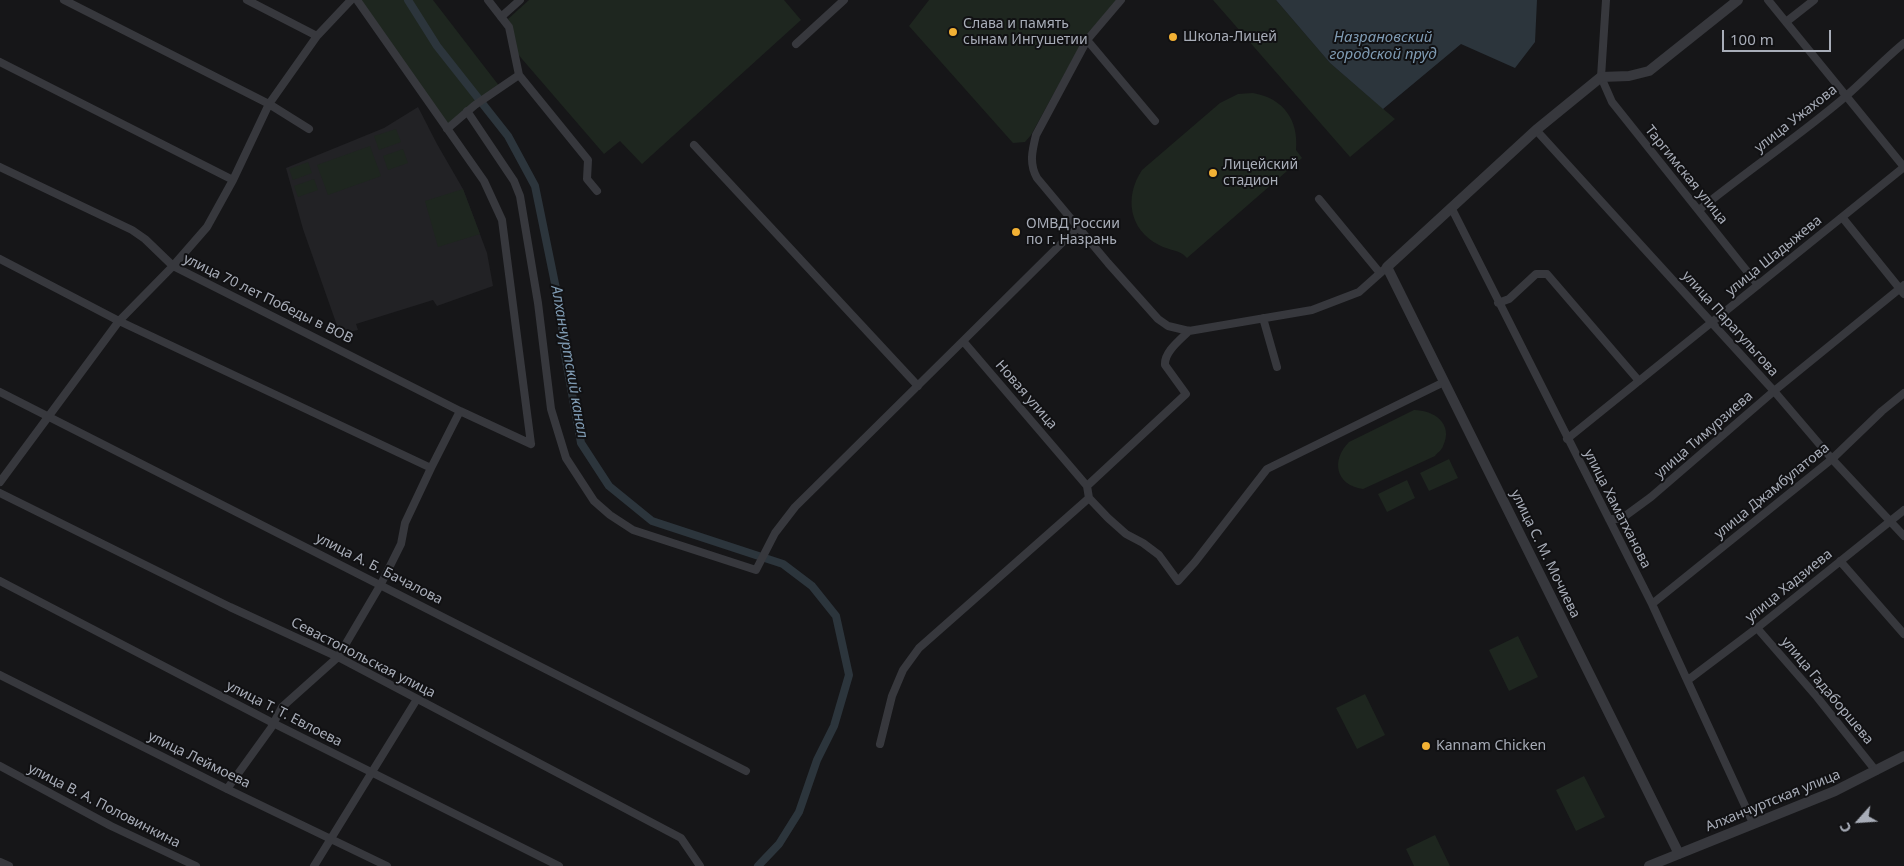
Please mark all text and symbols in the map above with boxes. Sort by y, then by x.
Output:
place label: Слава и память сынам Ингушетии [963,16,1088,48]
scale bar [1724,20,1833,52]
marker: Слава и память сынам Ингушетии [947,26,959,38]
place label: Школа-Лицей [1183,29,1277,45]
water label: Назрановский городской пруд [1329,29,1437,64]
text: 100 m [1730,29,1774,49]
marker: Школа-Лицей [1167,31,1179,43]
street label: улица Ужахова [1751,82,1841,156]
street label: Таргимская улица [1641,122,1731,228]
place label: Лицейский стадион [1223,157,1298,190]
marker: Лицейский стадион [1207,167,1219,179]
street label: улица Шадыжева [1723,212,1825,300]
place label: ОМВД России по г. Назрань [1026,216,1120,248]
marker: ОМВД России по г. Назрань [1010,226,1022,238]
street label: улица 70 лет Победы в ВОВ [180,251,356,347]
street label: улица Парагульгова [1678,268,1782,380]
water label: Алханчуртский канал [547,284,591,440]
street label: Новая улица [992,357,1060,433]
street label: улица Тимурзиева [1651,388,1757,482]
street label: улица Джамбулатова [1711,439,1833,543]
street label: улица Хаматханова [1580,447,1654,571]
street label: улица С. М. Мочиева [1507,487,1583,621]
street label: улица А. Б. Бачалова [313,530,445,608]
street label: улица Хадзиева [1742,546,1836,626]
street label: Севастопольская улица [288,614,438,702]
street label: улица Гадаборшева [1777,634,1877,748]
street label: улица Т. Т. Евлоева [223,677,345,751]
street label: улица Леймоева [145,728,253,792]
place label: Kannam Chicken [1436,738,1546,754]
marker: Kannam Chicken [1420,740,1432,752]
street label: улица В. А. Половинкина [25,760,183,852]
street label: Алханчуртская улица [1703,766,1843,836]
north arrow [1834,796,1884,846]
text: С [1835,820,1856,836]

